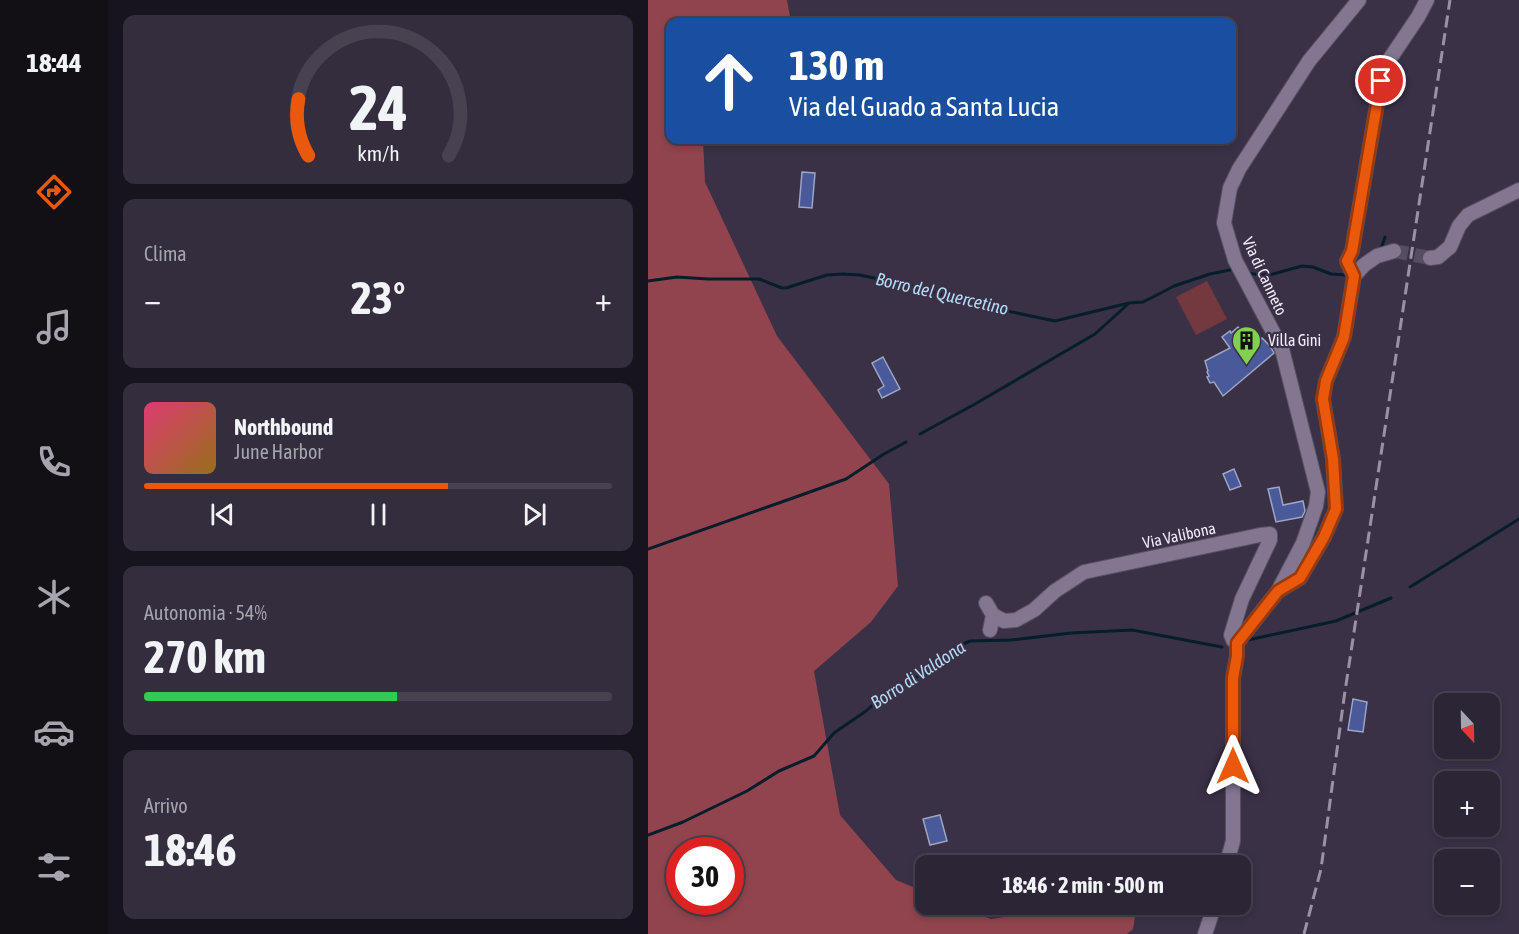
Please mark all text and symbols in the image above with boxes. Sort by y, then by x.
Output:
text: 130 m [789,41,884,89]
icon: ahead [690,42,768,120]
text: 18:44 [26,47,82,78]
pin [1355,55,1406,106]
icon: arrive [1364,64,1397,97]
text: 24 [349,73,407,144]
text: Via del Guado a Santa Lucia [789,91,1059,122]
text: km/h [357,142,399,167]
icon: directions [33,171,75,213]
street label: Via di Canneto [1239,234,1291,318]
text: Clima [144,242,187,265]
water label: Borro del Quercetino [874,268,1010,319]
text: 23° [351,272,405,324]
text: − [144,280,161,318]
text: + [595,280,612,318]
icon: music [33,306,75,348]
building icon: Villa Gini [1231,324,1263,366]
place label: Villa Gini [1268,331,1321,349]
text: Northbound [234,414,333,440]
text: June Harbor [234,440,323,463]
icon: phone [33,441,75,483]
icon: previous [206,498,239,531]
icon: pause [362,498,395,531]
icon: next [518,498,551,531]
street label: Via Valibona [1141,518,1217,552]
icon: climate [33,576,75,618]
text: Autonomia · 54% [144,601,267,624]
text: 270 km [144,631,266,683]
water label: Borro di Valdona [867,636,969,713]
north arrow [1434,693,1500,759]
map controls [1434,693,1500,915]
icon: car [33,711,75,753]
position arrow [1201,734,1265,798]
button: + [1434,771,1500,837]
text: Arrivo [144,794,188,817]
text: 18:46 [144,824,237,876]
speed limit sign: 30 [666,837,744,915]
icon: filters [33,846,75,888]
button: − [1434,849,1500,915]
text: 18:46 · 2 min · 500 m [1002,872,1164,898]

